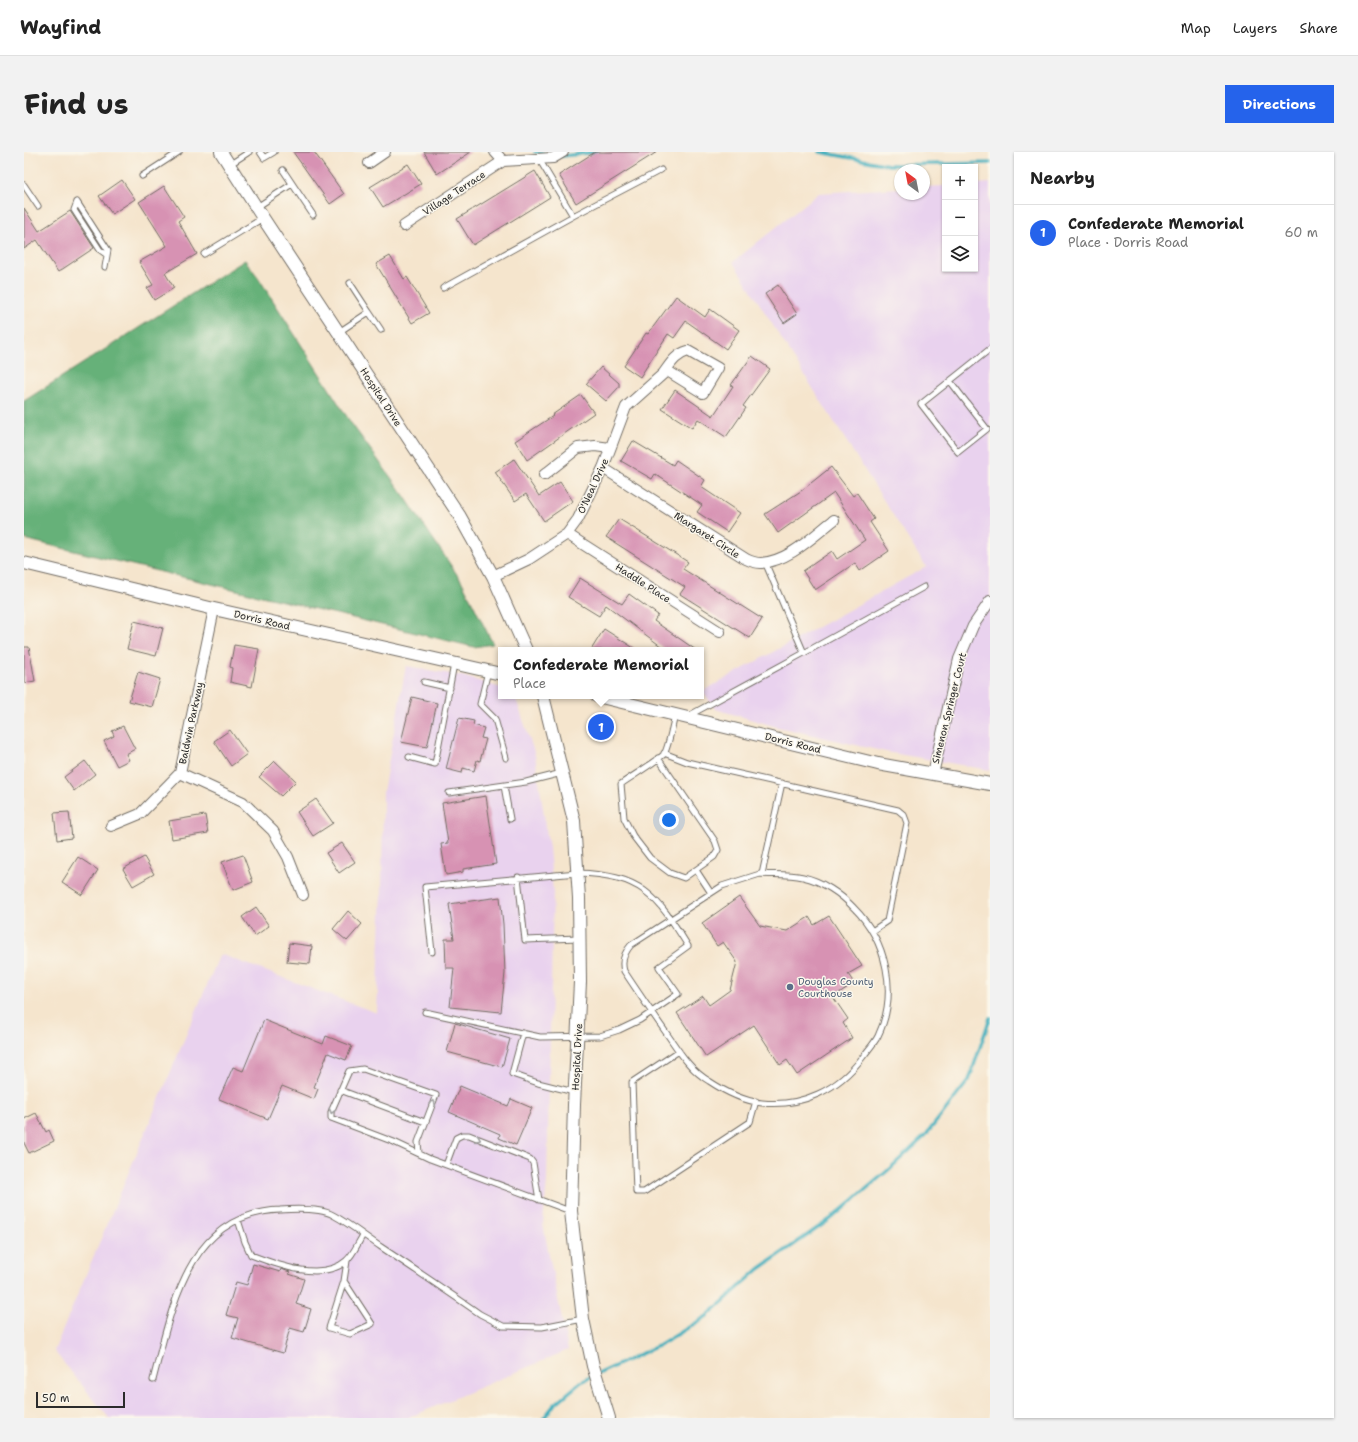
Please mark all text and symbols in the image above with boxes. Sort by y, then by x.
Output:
text: Wayfind [20,15,101,40]
text: Map [1181,19,1211,37]
text: Layers [1233,19,1277,37]
text: Share [1299,19,1338,37]
text: Find us [24,85,129,123]
button: Directions [1225,85,1334,123]
north arrow [894,164,930,200]
map controls [942,164,978,272]
button: + [942,164,978,200]
text: Nearby [1030,167,1095,189]
street label: Village Terrace [420,168,488,218]
button: − [942,200,978,236]
text: Confederate Memorial [1068,214,1244,234]
text: 1 [1040,224,1046,241]
text: 60 m [1285,224,1318,241]
text: Place · Dorris Road [1068,234,1188,251]
button: layers [942,236,978,272]
street label: Hospital Drive [357,365,405,429]
street label: O'Neal Drive [575,456,612,516]
street label: Margaret Circle [672,509,743,561]
street label: Haddle Place [613,560,673,606]
street label: Dorris Road [233,607,292,633]
popup [498,647,704,699]
street label: Simenon Springer Court [929,651,969,765]
text: Confederate Memorial [513,655,689,675]
text: Place [513,675,546,692]
street label: Baldwin Parkway [176,681,206,765]
pin: 1 [588,712,614,742]
street label: Dorris Road [764,730,823,756]
your location [659,810,679,830]
place label: Douglas County Courthouse [798,975,874,1000]
marker: Douglas County Courthouse [785,982,795,992]
street label: Hospital Drive [569,1023,585,1091]
one-way arrow [428,1100,436,1107]
one-way arrow [329,1107,337,1114]
one-way arrow [475,1135,482,1143]
scale bar [36,1390,125,1409]
text: 50 m [42,1391,70,1406]

